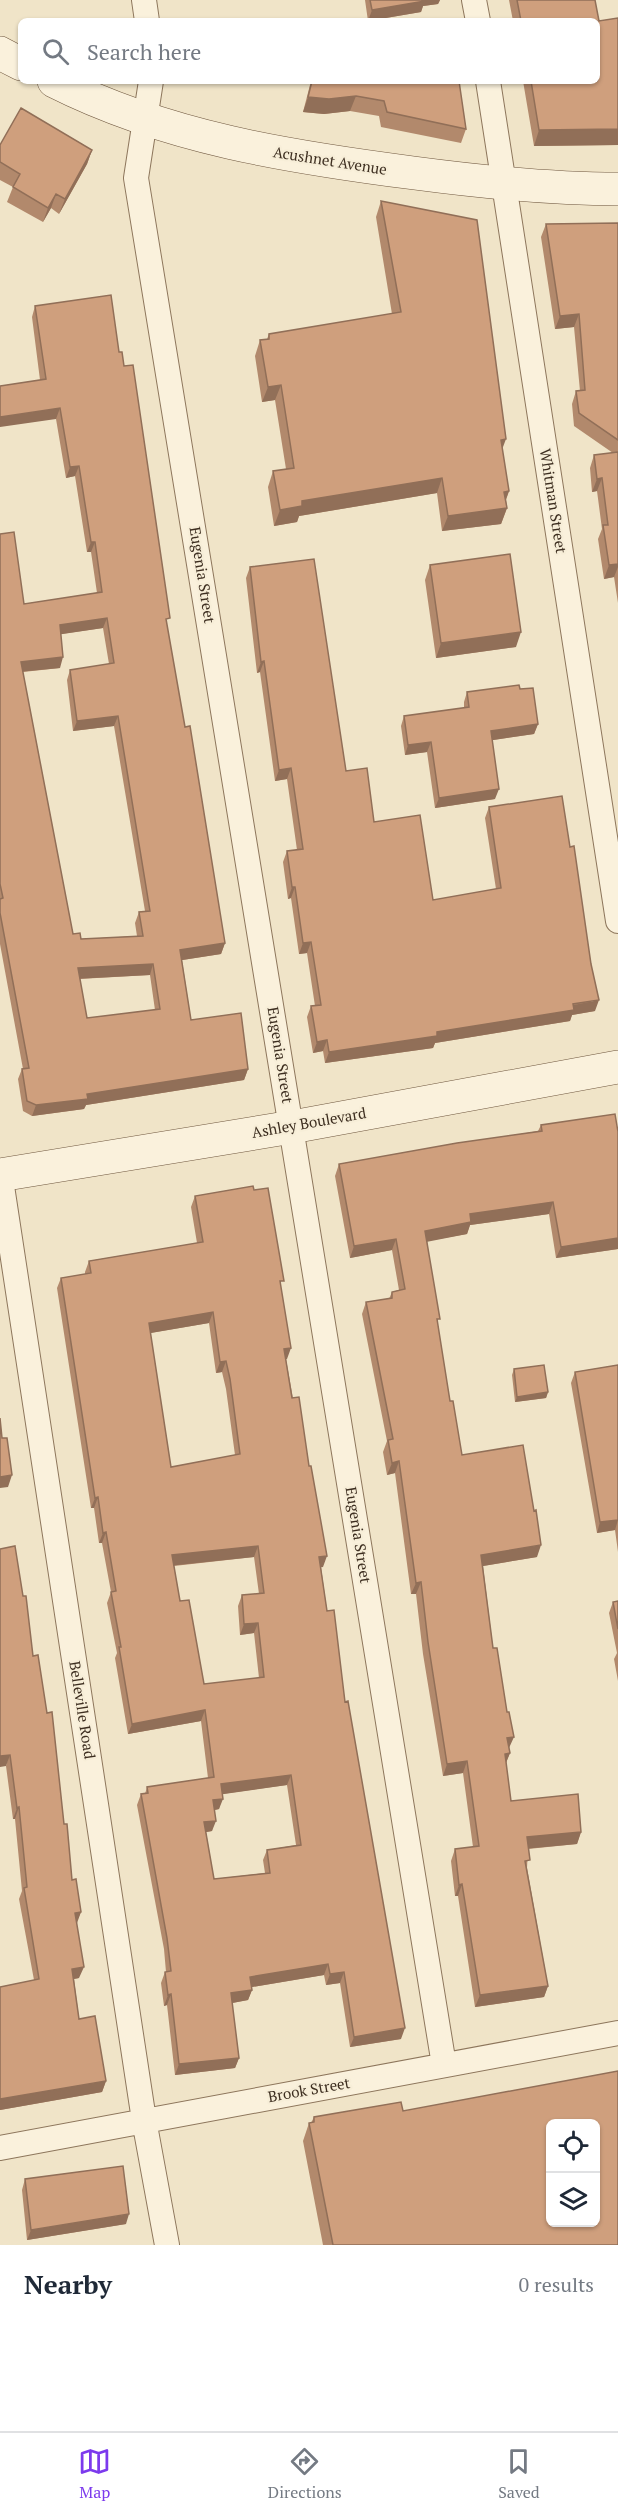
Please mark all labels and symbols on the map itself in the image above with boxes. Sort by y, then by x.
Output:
street label: Acushnet Avenue [272,141,389,179]
street label: Whitman Street [536,447,572,555]
street label: Eugenia Street [185,525,221,625]
street label: Eugenia Street [263,1005,299,1105]
street label: Ashley Boulevard [250,1102,368,1142]
street label: Eugenia Street [341,1485,377,1585]
street label: Belleville Road [65,1659,101,1760]
street label: Brook Street [266,2072,352,2106]

